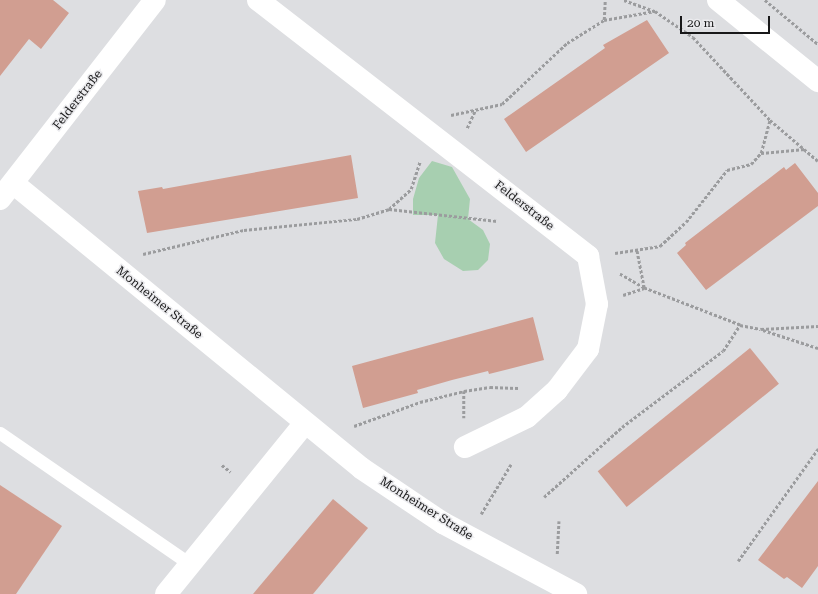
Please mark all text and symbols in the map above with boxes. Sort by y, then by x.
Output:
scale bar [682,8,772,34]
text: 20 m [687,16,714,30]
street label: Felderstraße [50,67,106,133]
street label: Felderstraße [491,178,557,234]
street label: Monheimer Straße [113,264,205,342]
street label: Monheimer Straße [377,474,475,544]

